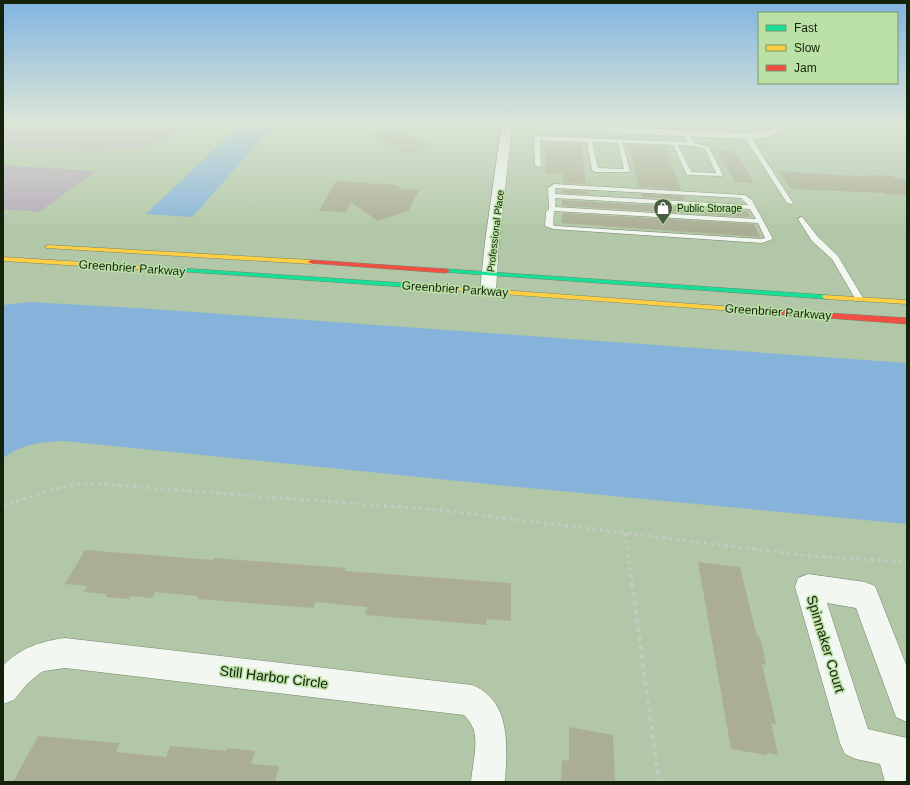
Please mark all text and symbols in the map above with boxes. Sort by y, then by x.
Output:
legend [758,12,898,84]
text: Fast [794,21,818,35]
text: Slow [794,41,820,55]
text: Jam [794,61,817,75]
street label: Professional Place [485,189,506,273]
shop icon: Public Storage [652,197,674,225]
place label: Public Storage [677,203,742,214]
street label: Greenbrier Parkway [78,257,186,279]
street label: Greenbrier Parkway [401,278,509,300]
street label: Greenbrier Parkway [724,301,832,323]
street label: Spinnaker Court [804,593,848,695]
street label: Still Harbor Circle [219,662,329,692]

